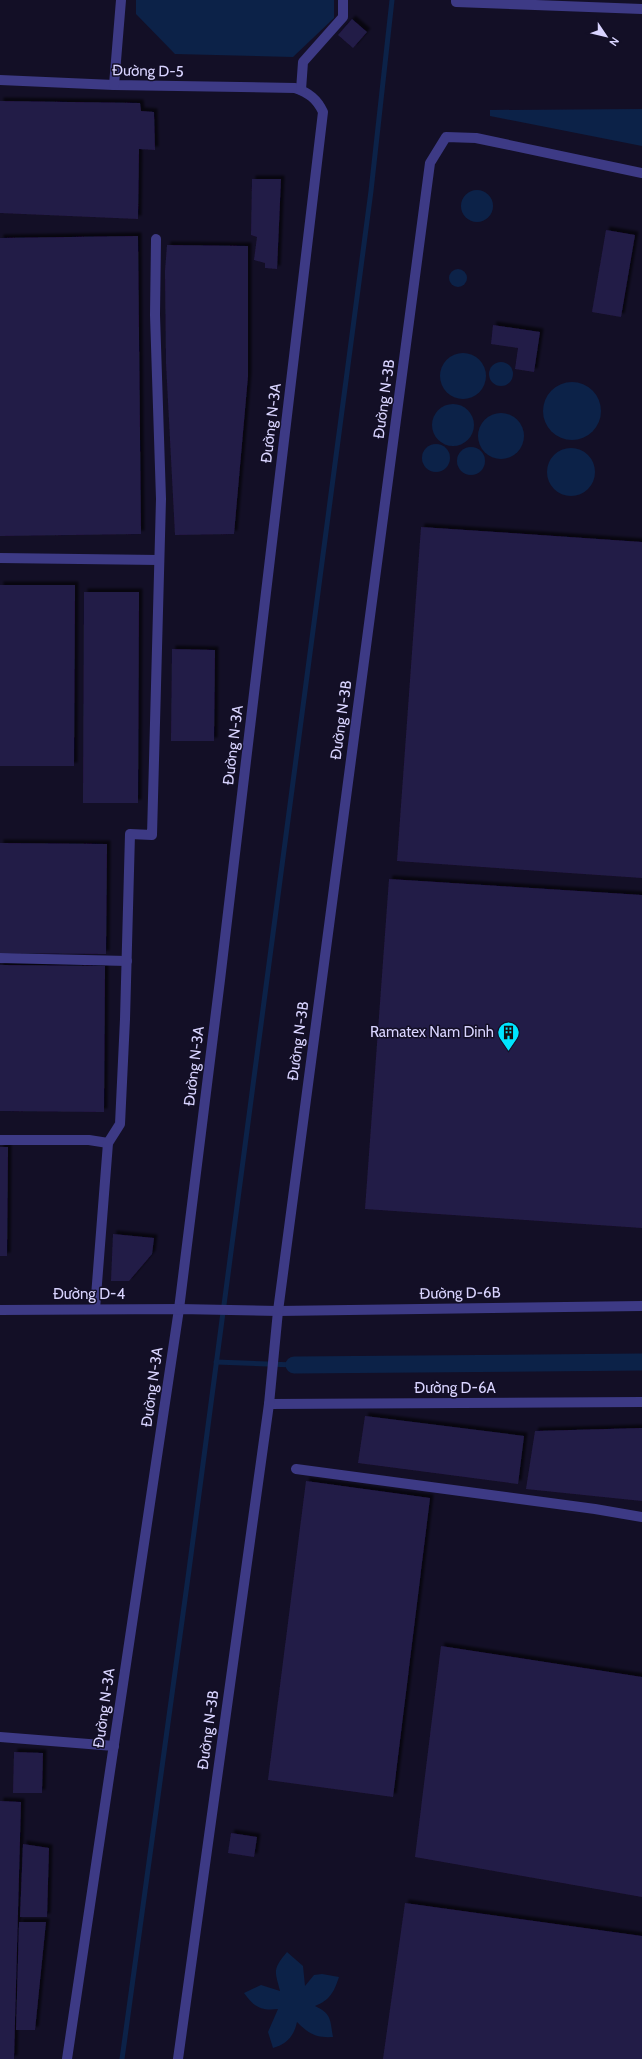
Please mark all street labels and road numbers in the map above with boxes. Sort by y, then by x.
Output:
street label: Đường D-5 [112,61,184,81]
street label: Đường N-3B [370,358,398,440]
street label: Đường N-3A [257,381,285,464]
street label: Đường N-3B [327,679,355,761]
street label: Đường N-3A [219,703,247,786]
street label: Đường N-3B [284,1000,312,1082]
street label: Đường N-3A [180,1024,208,1107]
street label: Đường D-6B [419,1283,501,1303]
street label: Đường D-4 [53,1285,125,1303]
street label: Đường N-3A [137,1345,167,1428]
street label: Đường D-6A [414,1379,496,1397]
street label: Đường N-3A [89,1666,119,1749]
street label: Đường N-3B [194,1689,222,1771]

